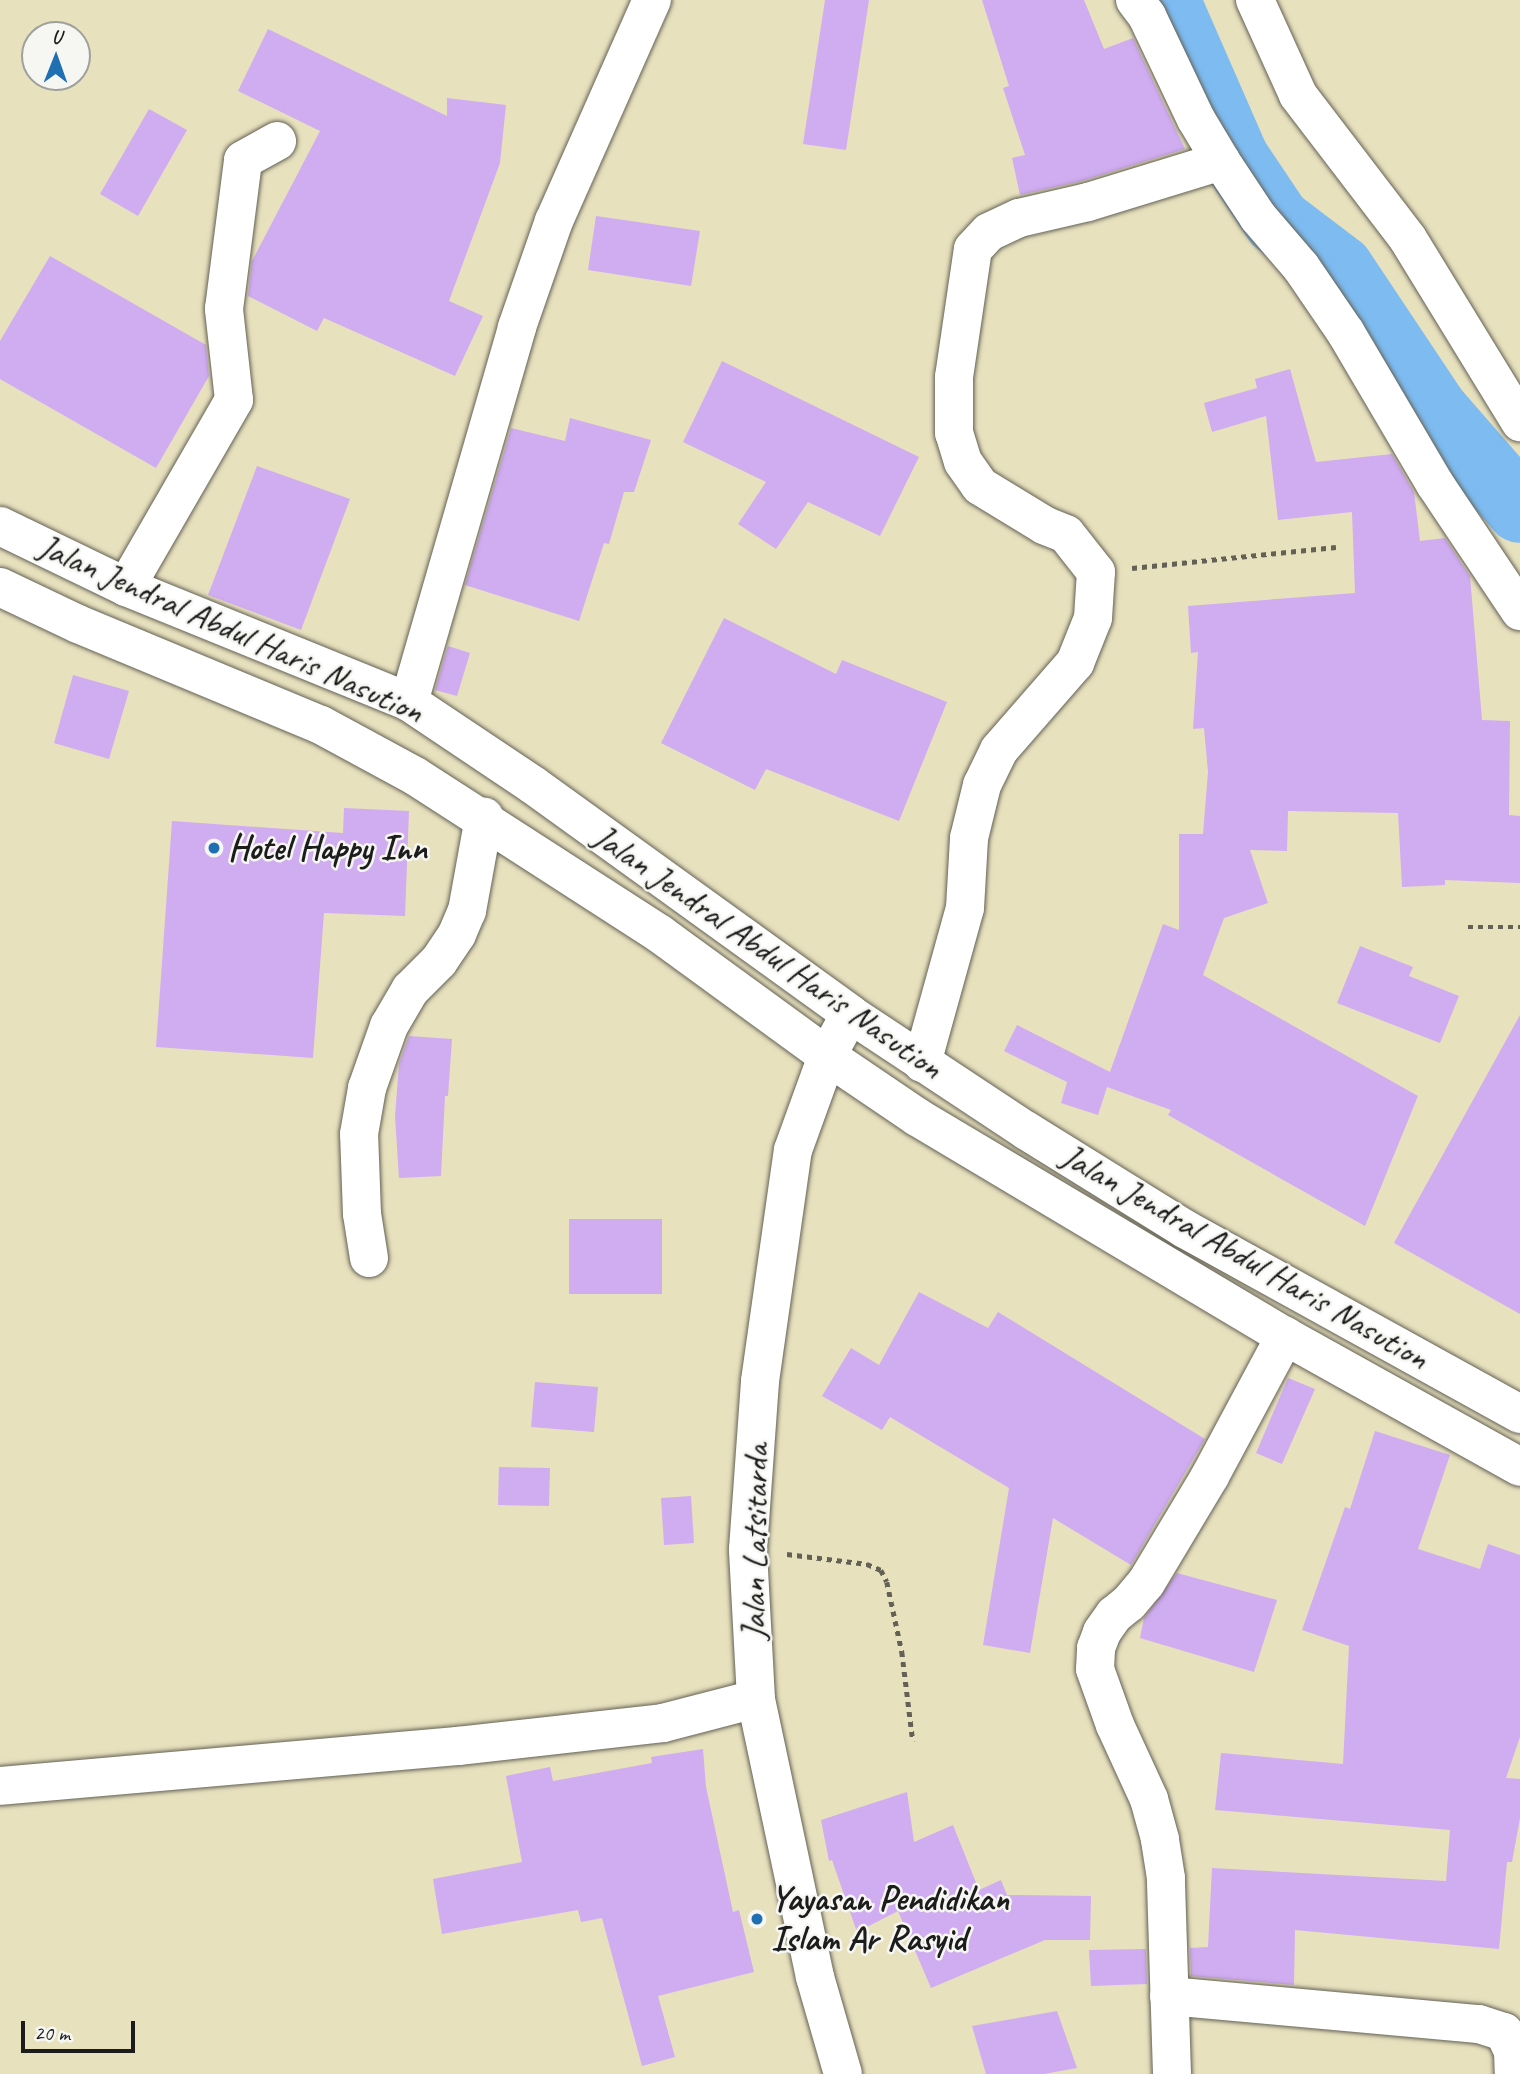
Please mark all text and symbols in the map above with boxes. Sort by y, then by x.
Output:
north arrow [21,21,91,91]
text: U [52,25,61,49]
street label: Jalan Jendral Abdul Haris Nasution [32,525,430,733]
street label: Jalan Jendral Abdul Haris Nasution [585,815,951,1089]
place label: Hotel Happy Inn [228,827,427,869]
marker: Hotel Happy Inn [206,840,222,856]
street label: Jalan Jendral Abdul Haris Nasution [1054,1134,1436,1380]
street label: Jalan Latsitarda [732,1443,778,1641]
place label: Yayasan Pendidikan Islam Ar Rasyid [771,1878,1009,1960]
marker: Yayasan Pendidikan Islam Ar Rasyid [749,1911,765,1927]
scale bar [24,2008,138,2052]
text: 20 m [34,2020,70,2046]

